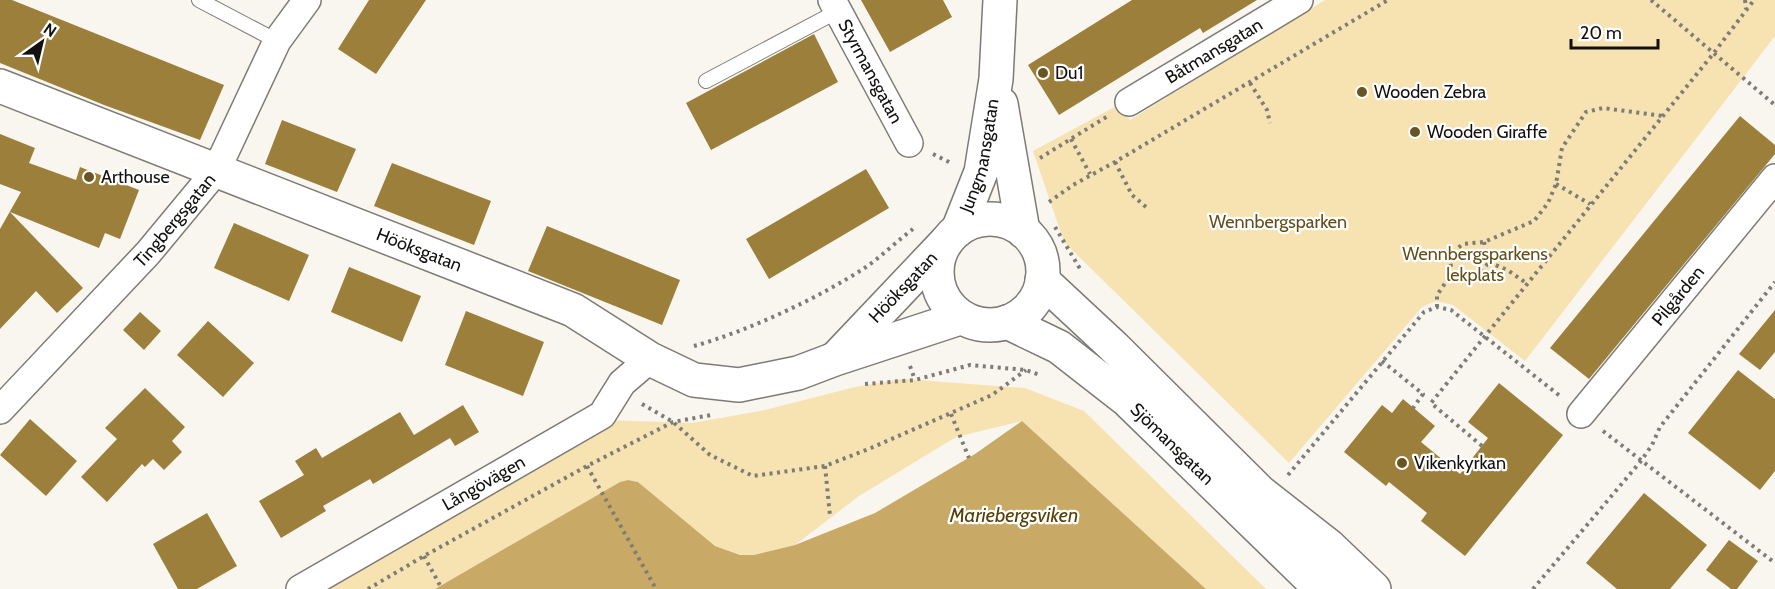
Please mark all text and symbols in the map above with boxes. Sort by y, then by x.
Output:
north arrow [12,12,72,72]
scale bar [1571,12,1658,50]
street label: Båtmansgatan [1161,13,1266,89]
street label: Styrmansgatan [833,15,907,127]
text: N [40,19,60,41]
text: 20 m [1580,22,1622,44]
place label: Du1 [1055,62,1083,84]
marker: Du1 [1036,66,1050,80]
place label: Wooden Zebra [1374,81,1487,103]
marker: Wooden Zebra [1355,85,1369,99]
street label: Jungmansgatan [955,97,1004,217]
place label: Wooden Giraffe [1427,121,1547,143]
marker: Wooden Giraffe [1408,125,1422,139]
place label: Arthouse [101,166,170,188]
street label: Tingbergsgatan [129,169,220,272]
marker: Arthouse [82,170,96,184]
park label: Wennbergsparken [1209,211,1347,233]
street label: Hööksgatan [373,223,465,276]
park label: Wennbergsparkens lekplats [1402,243,1548,286]
street label: Hööksgatan [864,247,942,328]
street label: Pilgården [1647,262,1709,330]
street label: Sjömansgatan [1126,398,1219,490]
street label: Långövägen [438,451,529,516]
place label: Vikenkyrkan [1414,452,1506,474]
marker: Vikenkyrkan [1395,456,1409,470]
water label: Mariebergsviken [949,503,1078,527]

